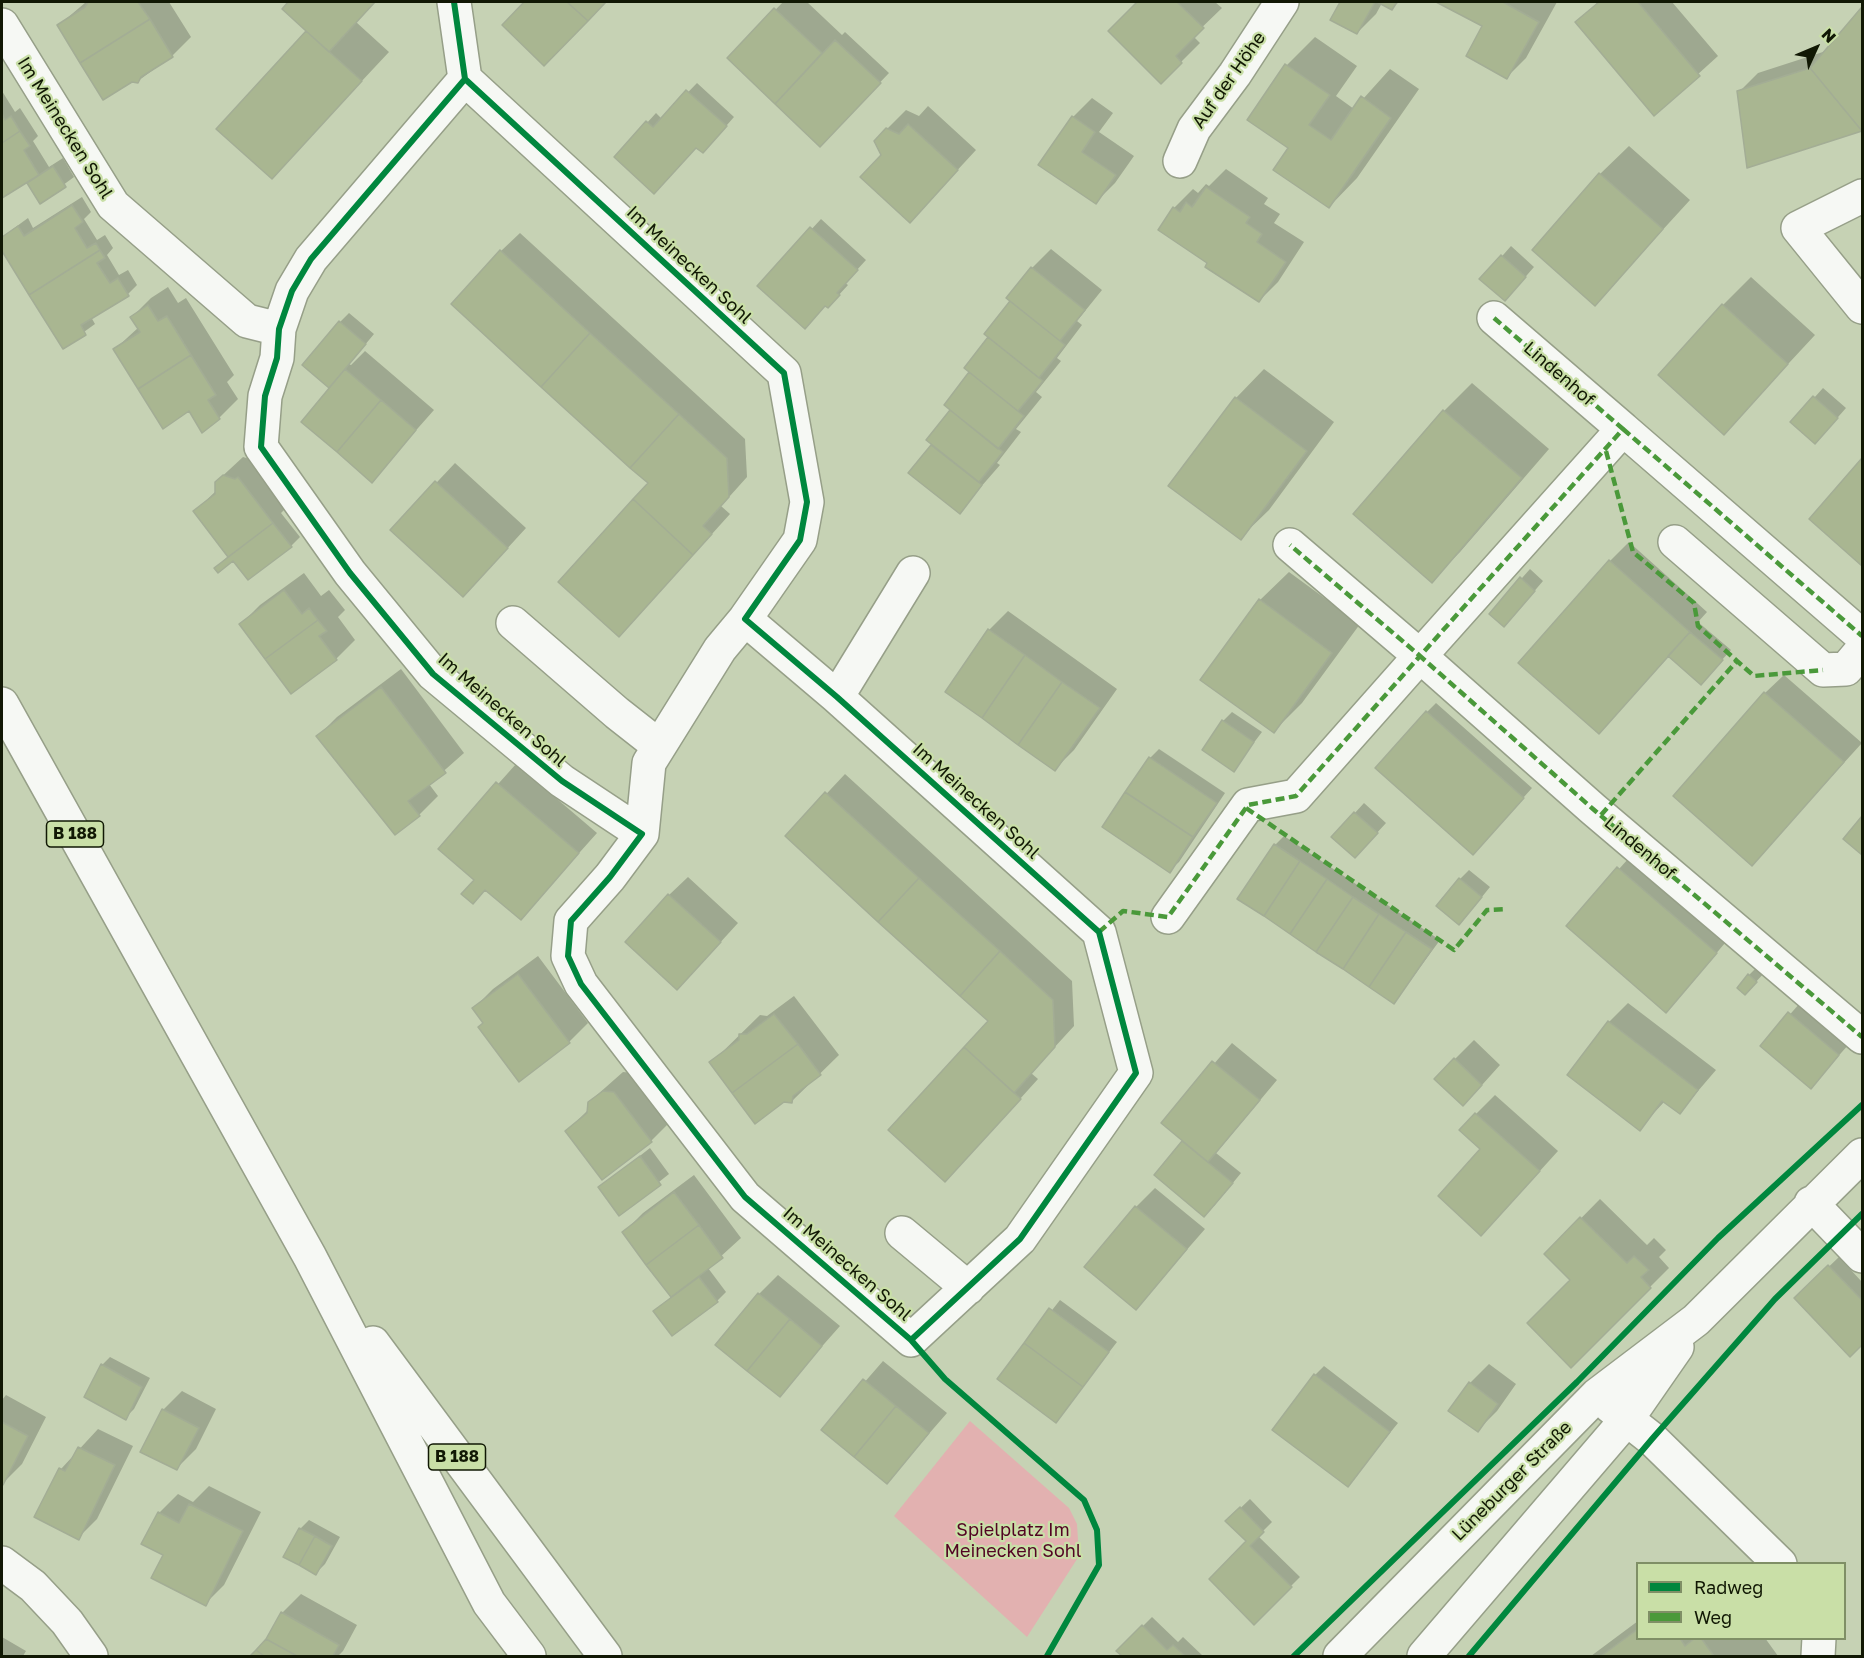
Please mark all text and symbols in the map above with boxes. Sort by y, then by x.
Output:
north arrow [1786,18,1846,78]
text: N [1818,24,1840,47]
street label: Auf der Höhe [1188,28,1270,132]
street label: Im Meinecken Sohl [13,53,117,203]
street label: Im Meinecken Sohl [622,201,756,329]
street label: Lindenhof [1519,337,1599,411]
street label: Im Meinecken Sohl [433,648,571,772]
street label: Im Meinecken Sohl [908,738,1044,864]
street label: Lindenhof [1600,812,1680,884]
road number: B 188 [46,821,104,847]
street label: Im Meinecken Sohl [778,1202,916,1326]
street label: Lüneburger Straße [1448,1417,1576,1545]
road number: B 188 [428,1444,486,1470]
park label: Spielplatz Im Meinecken Sohl [944,1519,1082,1562]
legend [1636,1562,1846,1640]
text: Radweg [1694,1576,1763,1598]
text: Weg [1694,1606,1732,1628]

